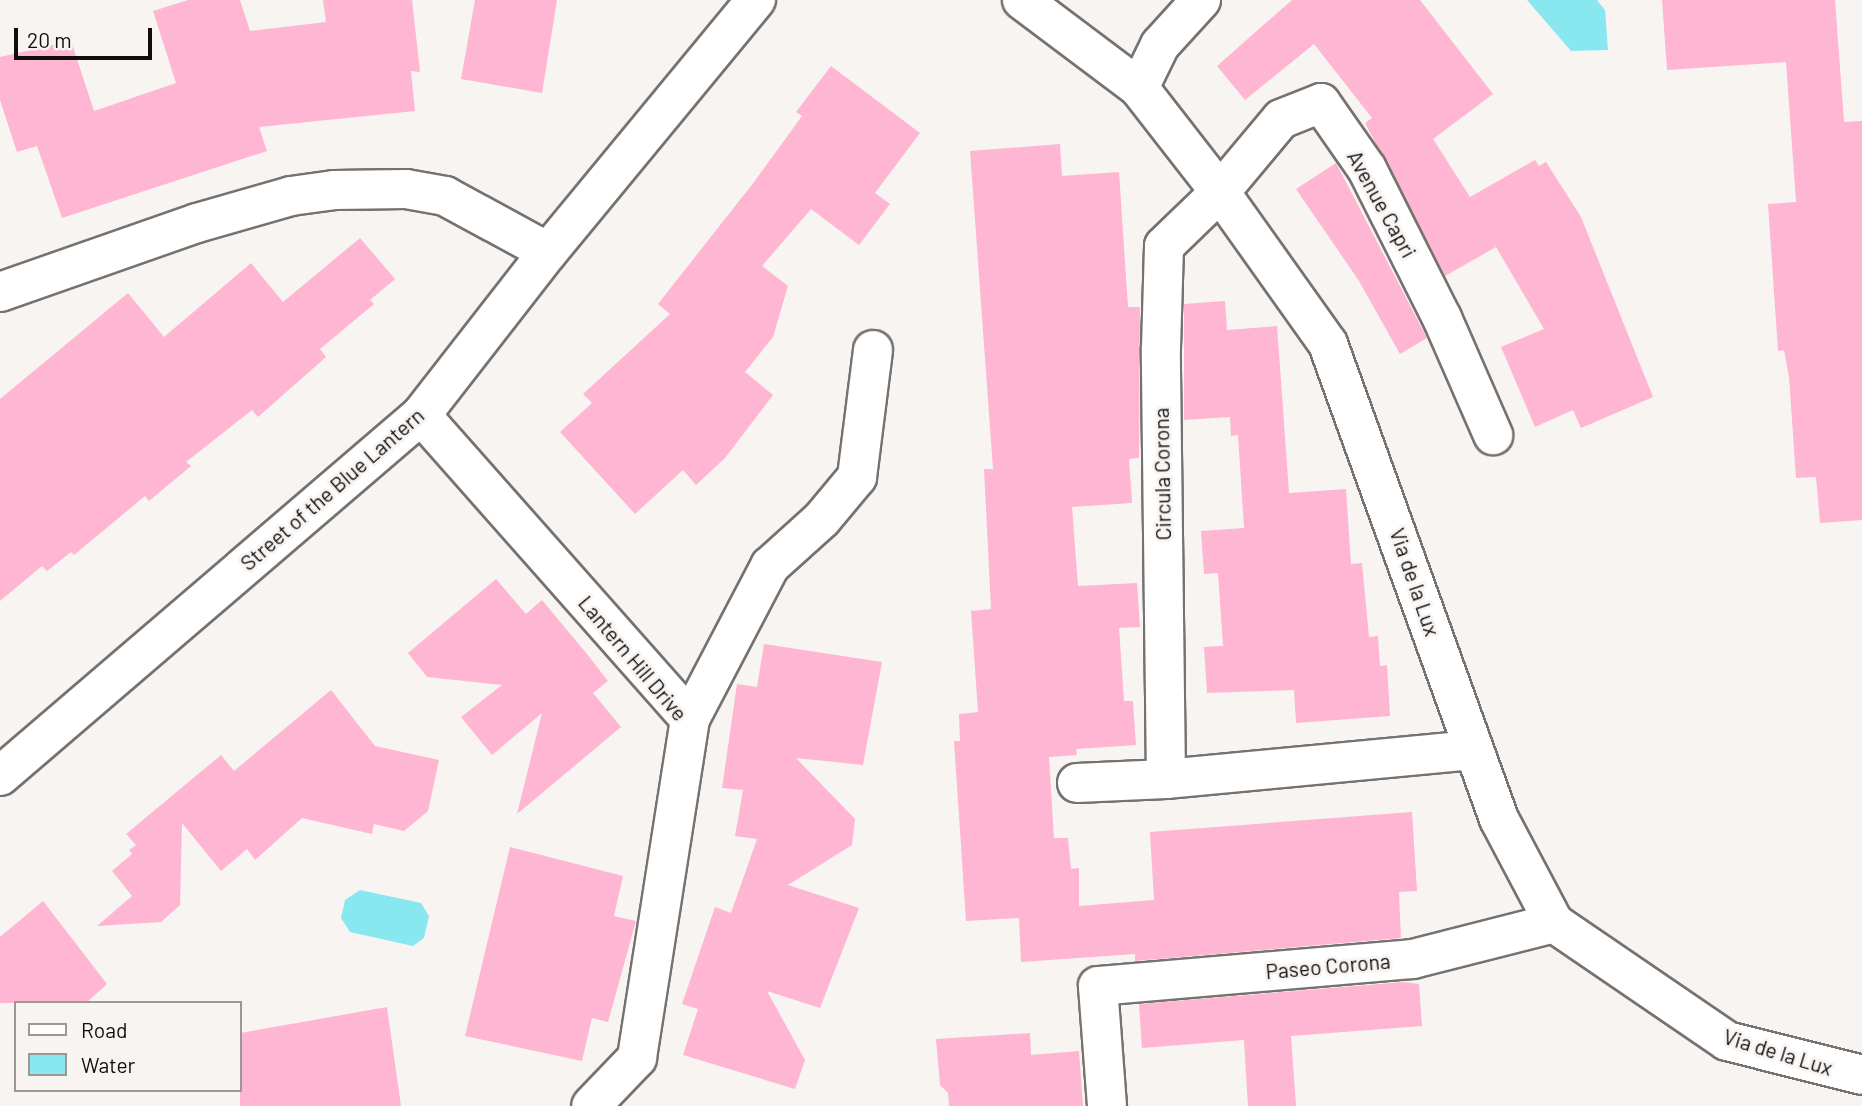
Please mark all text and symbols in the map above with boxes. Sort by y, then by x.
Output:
scale bar [18,14,156,58]
text: 20 m [27,27,72,52]
street label: Avenue Capri [1342,146,1422,262]
street label: Street of the Blue Lantern [235,402,429,576]
street label: Circula Corona [1148,407,1176,541]
street label: Via de la Lux [1385,525,1445,639]
street label: Lantern Hill Drive [573,590,693,726]
street label: Paseo Corona [1265,948,1391,984]
legend [14,1001,242,1092]
text: Road [81,1017,127,1042]
street label: Via de la Lux [1721,1024,1835,1080]
text: Water [81,1052,135,1077]

